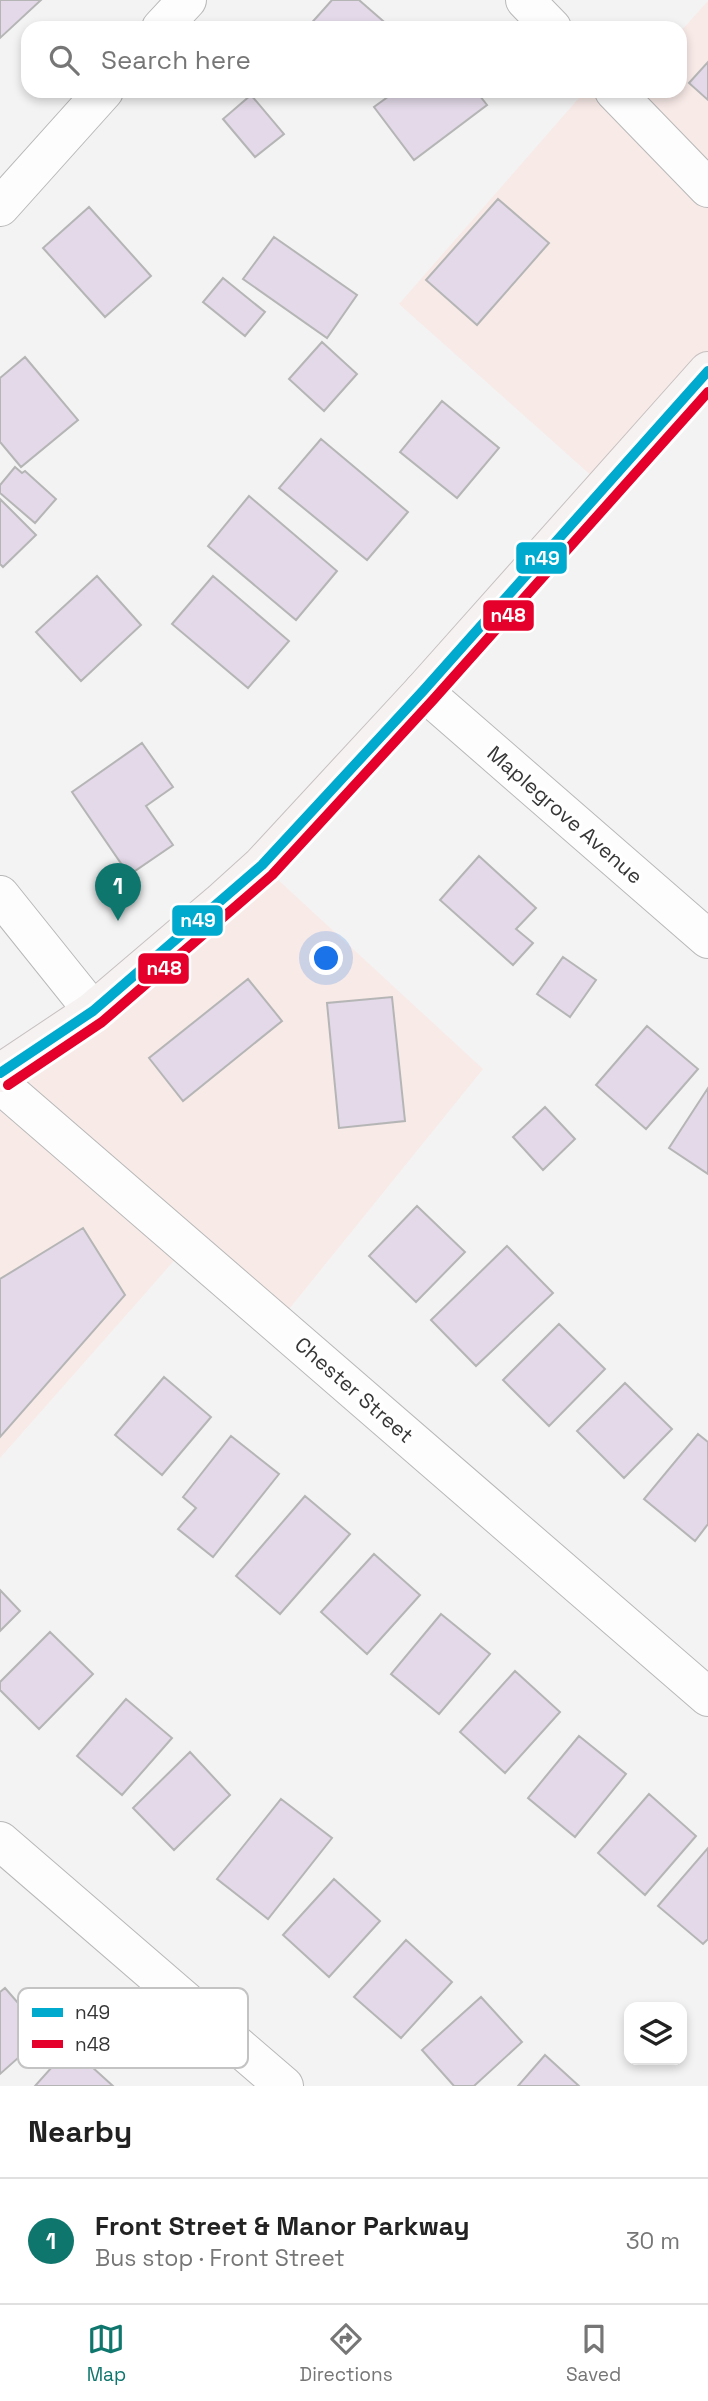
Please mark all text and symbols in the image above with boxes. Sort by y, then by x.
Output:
search box [21,21,687,98]
icon: search [45,41,83,79]
text: Search here [101,43,251,77]
line badge: n49 [515,541,568,575]
text: n49 [524,546,560,571]
line badge: n48 [482,599,535,632]
text: n48 [490,603,526,628]
street label: Maplegrove Avenue [482,740,649,890]
pin: 1 [95,863,141,921]
line badge: n49 [171,904,224,937]
text: n49 [180,908,216,933]
your location [309,941,343,975]
line badge: n48 [137,952,190,985]
text: n48 [146,956,182,981]
street label: Chester Street [289,1331,419,1449]
legend [18,1988,248,2068]
text: n49 [75,2000,110,2025]
map controls [624,2002,687,2065]
button: layers [624,2002,687,2065]
text: n48 [75,2032,110,2057]
text: Nearby [28,2112,132,2151]
text: Front Street & Manor Parkway [95,2209,469,2243]
text: 1 [46,2226,56,2256]
text: 30 m [626,2226,680,2256]
text: Bus stop · Front Street [95,2243,345,2273]
tab: Map [87,2320,126,2387]
tab: Directions [300,2320,393,2387]
tab: Saved [566,2320,621,2387]

